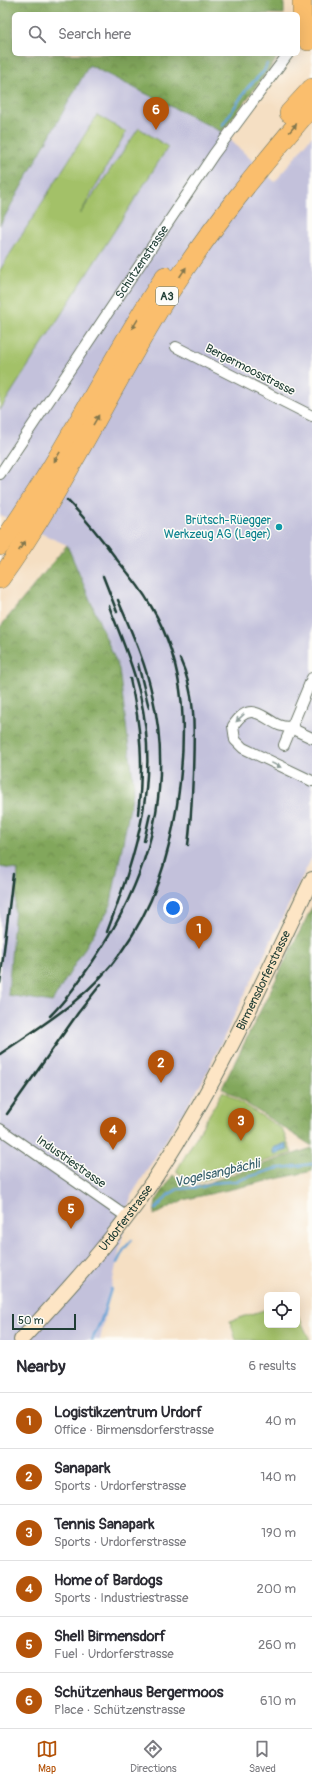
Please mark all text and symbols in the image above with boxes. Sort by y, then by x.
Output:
search box [12,12,300,56]
icon: search [26,23,48,45]
text: Search here [58,25,131,44]
pin: 6 [143,97,169,130]
one-way arrow [289,122,298,133]
street label: Schützenstrasse [112,222,172,302]
one-way arrow [179,267,187,277]
road number: A3 [156,287,178,305]
one-way arrow [131,318,138,330]
street label: Bergermoosstrasse [203,341,298,399]
one-way arrow [92,415,99,426]
one-way arrow [54,451,61,463]
place label: Brütsch-Rüegger Werkzeug AG (Lager) [164,513,272,542]
marker: Brütsch-Rüegger Werkzeug AG (Lager) [274,522,284,532]
one-way arrow [18,541,26,552]
one-way arrow [235,713,245,723]
one-way arrow [270,762,281,768]
your location [163,898,183,918]
pin: 1 [186,916,212,949]
street label: Birmensdorferstrasse [233,928,294,1033]
pin: 2 [148,1050,174,1083]
pin: 3 [228,1108,254,1141]
pin: 4 [100,1117,126,1150]
street label: Industriestrasse [33,1133,109,1192]
water label: Vogelsangbächli [173,1155,264,1191]
street label: Urdorferstrasse [96,1182,156,1254]
pin: 5 [58,1196,84,1229]
map controls [264,1292,300,1328]
button: locate [264,1292,300,1328]
scale bar [12,1312,76,1331]
text: 50 m [18,1314,44,1327]
text: Nearby [16,1356,65,1377]
text: 6 results [249,1358,296,1374]
text: Logistikzentrum Urdorf [54,1403,202,1422]
text: 1 [26,1413,32,1429]
text: 40 m [265,1413,296,1429]
text: Office · Birmensdorferstrasse [54,1422,214,1438]
text: Sanapark [54,1459,110,1478]
text: 2 [25,1469,33,1485]
text: 140 m [260,1469,296,1485]
text: Sports · Urdorferstrasse [54,1478,186,1494]
text: Tennis Sanapark [54,1515,155,1534]
text: 3 [25,1525,33,1541]
text: 190 m [261,1525,296,1541]
text: Sports · Urdorferstrasse [54,1534,186,1550]
text: Home of Bardogs [54,1571,162,1590]
text: 4 [25,1581,33,1597]
text: 200 m [257,1581,296,1597]
text: Sports · Industriestrasse [54,1590,188,1606]
text: Shell Birmensdorf [54,1627,166,1646]
text: 5 [25,1637,33,1653]
text: 260 m [258,1637,296,1653]
text: Fuel · Urdorferstrasse [54,1646,174,1662]
text: Schützenhaus Bergermoos [54,1683,224,1702]
text: 6 [25,1693,33,1709]
text: 610 m [260,1693,296,1709]
text: Place · Schützenstrasse [54,1702,185,1718]
tab: Map [36,1738,58,1775]
tab: Directions [130,1738,177,1775]
tab: Saved [249,1738,276,1775]

